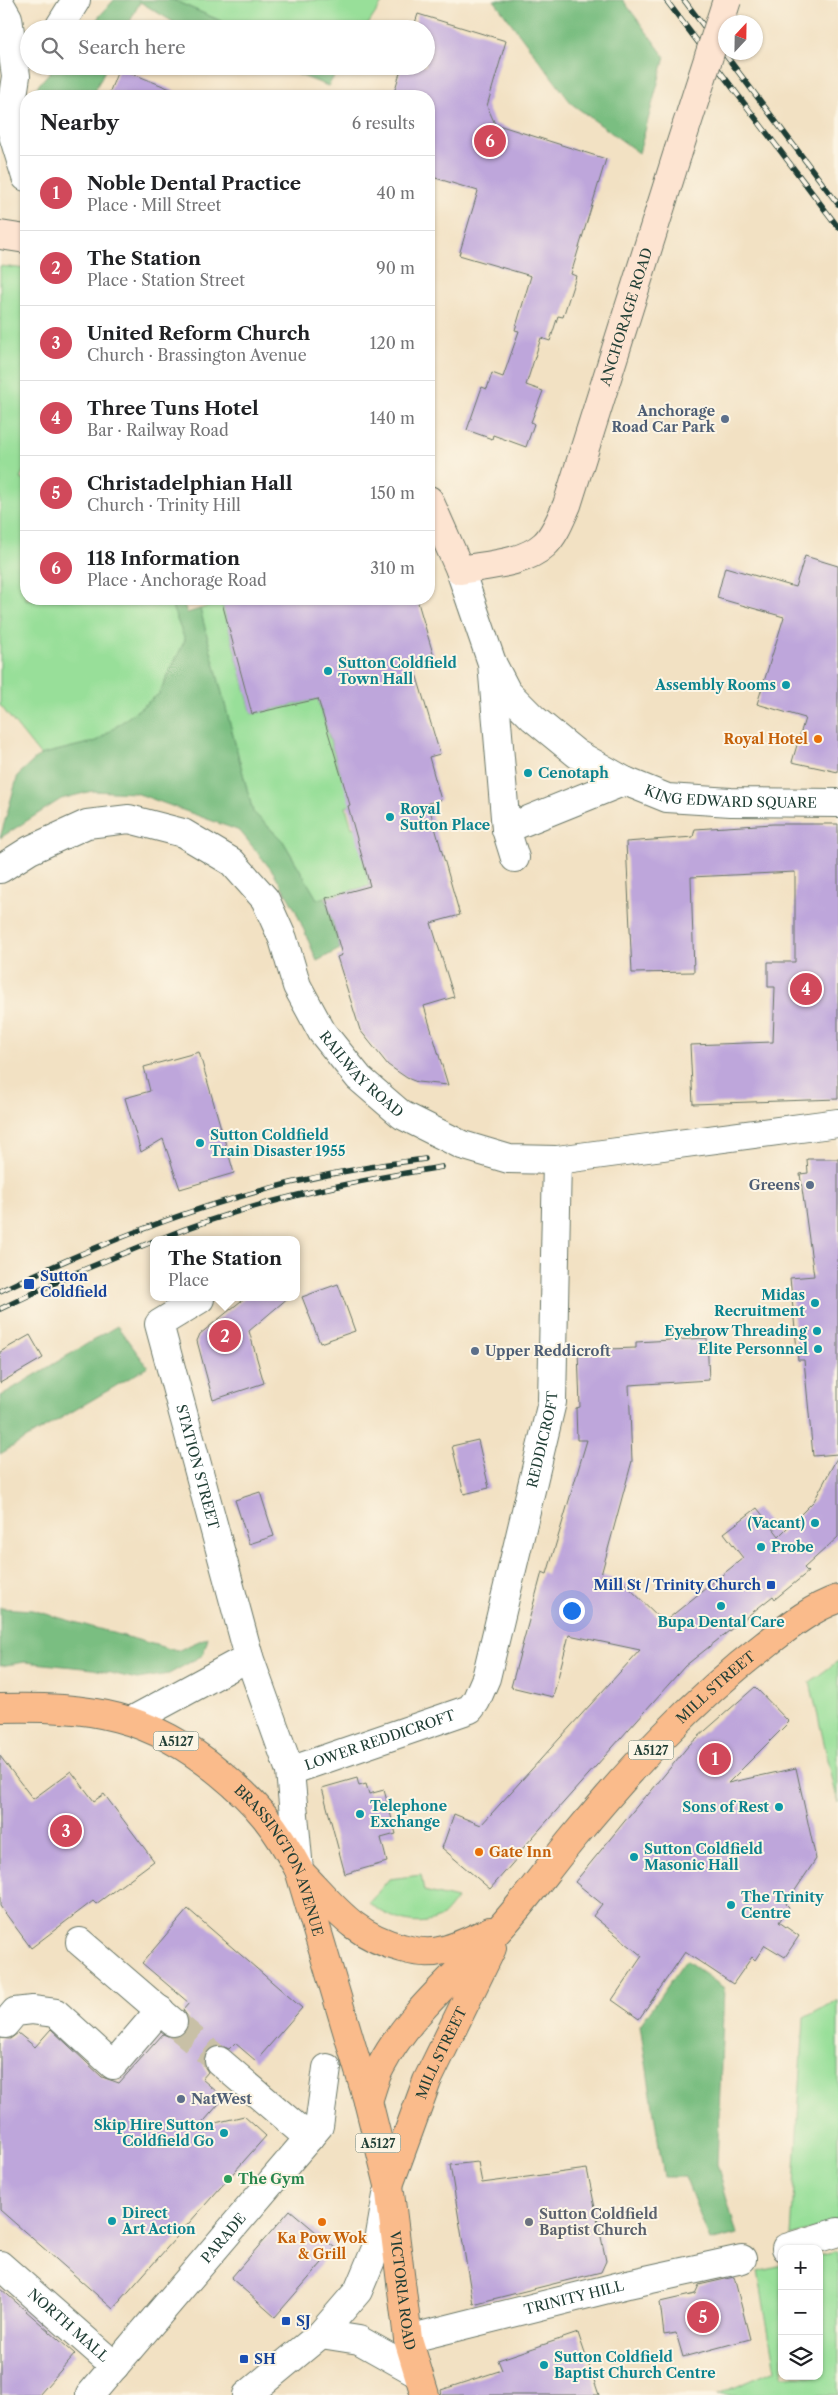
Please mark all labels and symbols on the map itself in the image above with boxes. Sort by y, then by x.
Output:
north arrow [718,15,763,60]
pin: 6 [474,122,506,160]
street label: ANCHORAGE ROAD [596,246,656,389]
place label: Anchorage Road Car Park [611,402,716,436]
marker: Anchorage Road Car Park [719,413,731,425]
place label: Sutton Coldfield Town Hall [338,654,458,688]
marker: Sutton Coldfield Town Hall [322,665,334,677]
place label: Assembly Rooms [654,676,776,694]
marker: Assembly Rooms [780,679,792,691]
place label: Royal Hotel [724,730,808,748]
marker: Royal Hotel [812,733,824,745]
place label: Cenotaph [538,764,609,782]
marker: Cenotaph [522,767,534,779]
street label: KING EDWARD SQUARE [642,781,817,812]
place label: Royal Sutton Place [400,800,490,834]
marker: Royal Sutton Place [384,811,396,823]
pin: 4 [790,970,822,1008]
street label: RAILWAY ROAD [316,1027,407,1121]
place label: Sutton Coldfield Train Disaster 1955 [210,1126,346,1160]
marker: Sutton Coldfield Train Disaster 1955 [194,1137,206,1149]
place label: Greens [749,1176,800,1194]
marker: Greens [804,1179,816,1191]
place label: Sutton Coldfield [40,1267,108,1301]
marker: Sutton Coldfield [22,1277,36,1291]
place label: Midas Recruitment [714,1286,805,1320]
marker: Midas Recruitment [809,1297,821,1309]
pin: 2 [209,1317,241,1355]
place label: Eyebrow Threading [664,1322,808,1340]
marker: Eyebrow Threading [811,1325,823,1337]
place label: Elite Personnel [698,1340,808,1358]
place label: Upper Reddicroft [485,1342,611,1360]
marker: Elite Personnel [812,1343,824,1355]
marker: Upper Reddicroft [469,1345,481,1357]
street label: REDDICROFT [523,1390,561,1490]
street label: STATION STREET [172,1402,223,1532]
place label: (Vacant) [748,1514,805,1532]
marker: (Vacant) [809,1517,821,1529]
place label: Probe [771,1538,814,1556]
marker: Probe [755,1541,767,1553]
place label: Mill St / Trinity Church [593,1576,761,1594]
marker: Mill St / Trinity Church [765,1579,777,1591]
your location [559,1598,585,1624]
marker: Bupa Dental Care [715,1600,727,1612]
place label: Bupa Dental Care [657,1613,785,1631]
street label: MILL STREET [672,1647,759,1727]
street label: LOWER REDDICROFT [302,1706,458,1774]
road number: A5127 [154,1732,198,1750]
road number: A5127 [628,1740,674,1760]
pin: 1 [699,1740,731,1778]
street label: BRASSINGTON AVENUE [231,1781,327,1938]
place label: Telephone Exchange [370,1797,447,1831]
place label: Sons of Rest [682,1798,769,1816]
marker: Sons of Rest [773,1801,785,1813]
marker: Telephone Exchange [354,1808,366,1820]
pin: 3 [50,1812,82,1850]
place label: Sutton Coldfield Masonic Hall [644,1840,764,1874]
place label: Gate Inn [489,1843,552,1861]
marker: Gate Inn [473,1846,485,1858]
marker: Sutton Coldfield Masonic Hall [628,1851,640,1863]
place label: The Trinity Centre [741,1888,824,1922]
marker: The Trinity Centre [725,1899,737,1911]
street label: MILL STREET [412,2004,471,2102]
place label: NatWest [191,2090,252,2108]
marker: NatWest [175,2093,187,2105]
place label: Skip Hire Sutton Coldfield Go [94,2116,214,2150]
marker: Skip Hire Sutton Coldfield Go [218,2127,230,2139]
road number: A5127 [356,2134,400,2152]
place label: The Gym [238,2170,305,2188]
marker: The Gym [222,2173,234,2185]
place label: Direct Art Action [121,2204,196,2238]
place label: Sutton Coldfield Baptist Church [539,2205,659,2239]
street label: PARADE [197,2209,250,2267]
marker: Direct Art Action [106,2215,118,2227]
marker: Ka Pow Wok & Grill [316,2216,328,2228]
marker: Sutton Coldfield Baptist Church [523,2216,535,2228]
place label: Ka Pow Wok & Grill [277,2229,368,2263]
street label: VICTORIA ROAD [386,2229,420,2353]
street label: TRINITY HILL [522,2276,626,2319]
street label: NORTH MALL [24,2285,113,2365]
pin: 5 [687,2298,719,2336]
place label: SJ [296,2312,311,2330]
marker: SJ [280,2315,292,2327]
place label: Sutton Coldfield Baptist Church Centre [554,2348,716,2382]
place label: SH [254,2350,276,2368]
marker: SH [238,2353,250,2365]
marker: Sutton Coldfield Baptist Church Centre [538,2359,550,2371]

